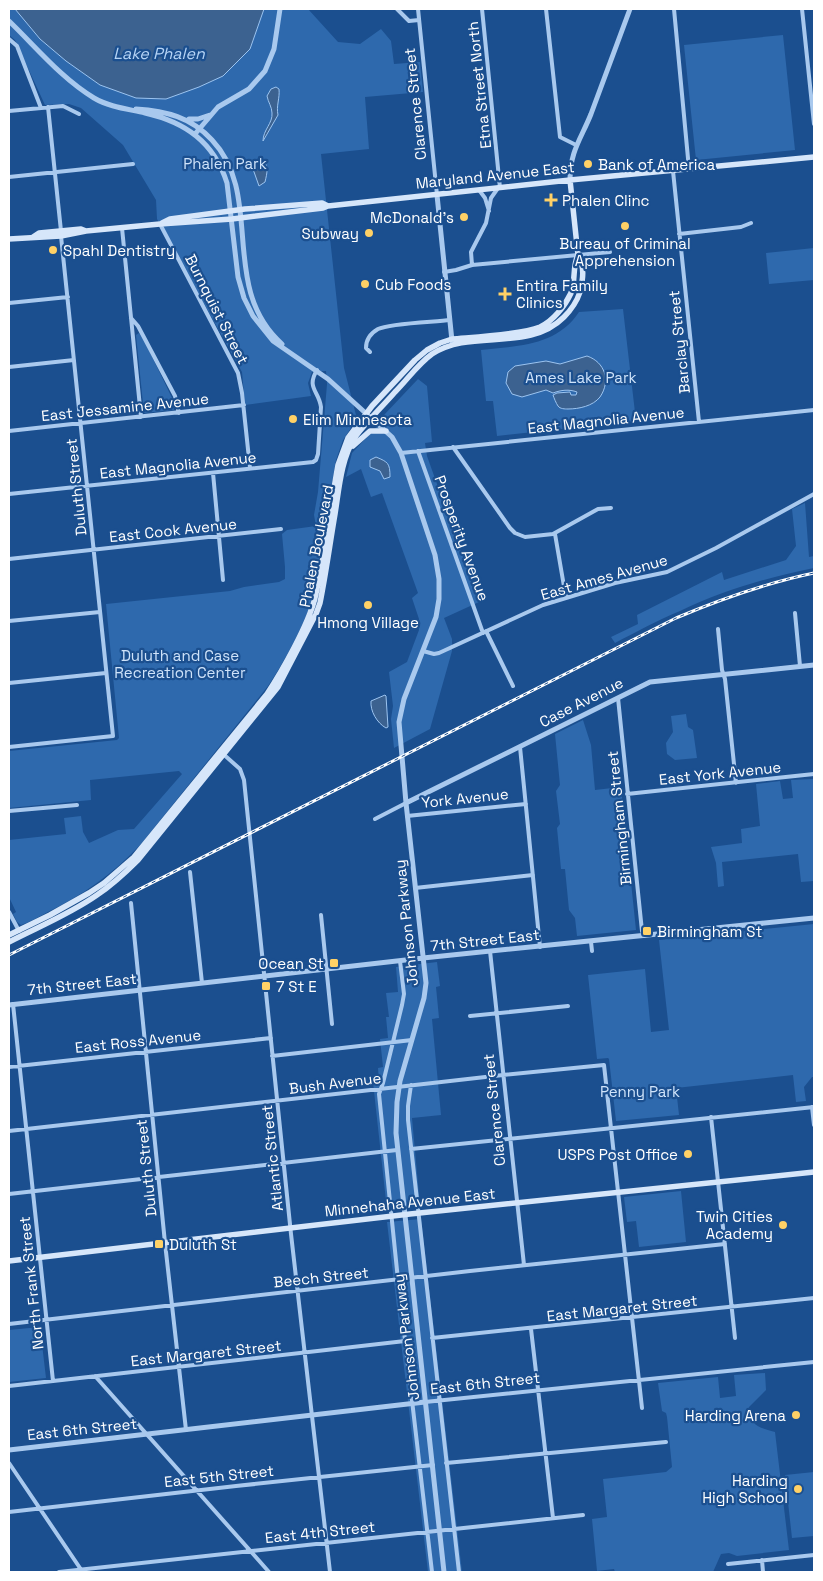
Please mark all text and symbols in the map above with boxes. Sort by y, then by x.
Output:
street label: Etna Street North [463,21,495,149]
water label: Lake Phalen [113,43,206,64]
street label: Clarence Street [400,47,430,161]
park label: Phalen Park [183,154,267,173]
place label: Bank of America [598,155,715,174]
street label: Maryland Avenue East [415,157,576,193]
marker: Bank of America [582,158,594,170]
place label: Phalen Clinc [562,191,650,210]
marker: Phalen Clinc [544,193,558,207]
place label: McDonald's [370,208,454,227]
marker: McDonald's [458,211,470,223]
marker: Bureau of Criminal Apprehension [619,220,631,232]
place label: Subway [302,224,359,243]
marker: Subway [363,227,375,239]
place label: Bureau of Criminal Apprehension [559,234,691,270]
place label: Spahl Dentistry [63,241,175,260]
marker: Spahl Dentistry [47,244,59,256]
street label: Burnquist Street [181,251,253,367]
place label: Cub Foods [375,275,452,294]
place label: Entira Family Clinics [516,276,608,312]
marker: Cub Foods [359,278,371,290]
marker: Entira Family Clinics [498,287,512,301]
street label: Barclay Street [664,289,694,395]
park label: Ames Lake Park [525,368,637,387]
street label: East Jessamine Avenue [40,389,210,425]
street label: East Magnolia Avenue [527,402,685,438]
place label: Elim Minnesota [303,410,412,429]
marker: Elim Minnesota [287,413,299,425]
street label: Duluth Street [61,437,91,537]
street label: East Magnolia Avenue [99,447,257,483]
street label: Prosperity Avenue [430,473,494,603]
street label: Phalen Boulevard [295,483,337,609]
street label: East Cook Avenue [108,514,238,546]
street label: East Ames Avenue [538,550,670,604]
marker: Hmong Village [362,599,374,611]
place label: Hmong Village [317,613,419,632]
park label: Duluth and Case Recreation Center [114,646,246,682]
street label: Case Avenue [536,673,626,731]
street label: Birmingham Street [602,750,636,886]
street label: East York Avenue [658,757,782,789]
street label: York Avenue [421,784,510,812]
street label: Johnson Parkway [390,859,422,987]
place label: Birmingham St [657,922,762,941]
street label: 7th Street East [429,925,541,955]
marker: Birmingham St [641,925,653,937]
place label: Ocean St [258,954,324,973]
marker: Ocean St [328,957,340,969]
street label: 7th Street East [26,969,138,999]
place label: 7 St E [276,977,317,996]
marker: 7 St E [260,980,272,992]
street label: East Ross Avenue [74,1025,202,1057]
street label: Clarence Street [479,1053,509,1167]
street label: Bush Avenue [288,1068,382,1098]
park label: Penny Park [600,1082,680,1101]
street label: Atlantic Street [257,1104,287,1212]
street label: Duluth Street [131,1118,161,1218]
place label: USPS Post Office [558,1145,678,1164]
marker: USPS Post Office [682,1148,694,1160]
street label: Minnehaha Avenue East [324,1184,496,1220]
place label: Twin Cities Academy [696,1207,773,1243]
street label: North Frank Street [15,1215,47,1351]
marker: Twin Cities Academy [777,1219,789,1231]
place label: Duluth St [169,1235,237,1254]
marker: Duluth St [153,1238,165,1250]
street label: Beech Street [272,1263,370,1291]
street label: Johnson Parkway [389,1273,423,1401]
street label: East Margaret Street [546,1291,698,1325]
street label: East Margaret Street [130,1336,282,1370]
street label: East 6th Street [429,1368,541,1398]
place label: Harding Arena [685,1406,786,1425]
marker: Harding Arena [790,1409,802,1421]
street label: East 6th Street [26,1414,138,1444]
street label: East 5th Street [163,1461,275,1491]
place label: Harding High School [702,1471,788,1507]
marker: Harding High School [792,1483,804,1495]
street label: East 4th Street [264,1517,376,1547]

